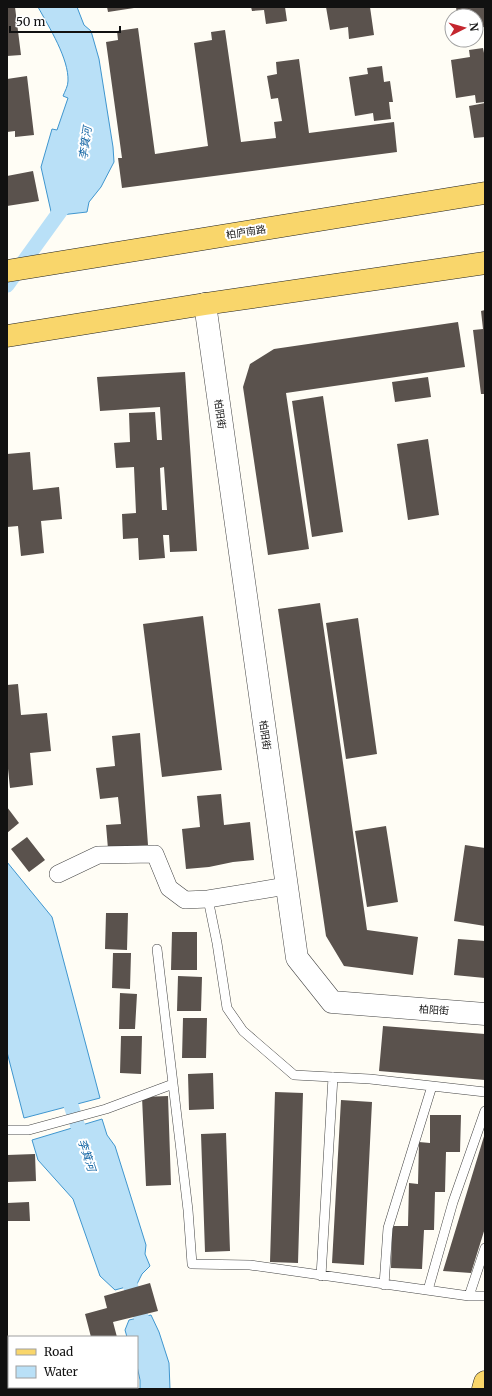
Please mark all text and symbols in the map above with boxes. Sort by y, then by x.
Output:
scale bar [10,8,120,34]
north arrow [444,8,484,48]
text: 50 m [16,14,45,29]
text: N [467,22,481,32]
water label: 李箕河 [76,124,95,160]
street label: 柏庐南路 [225,222,267,242]
street label: 柏阳街 [211,398,229,430]
street label: 柏阳街 [256,719,274,751]
street label: 柏阳街 [419,1002,449,1018]
water label: 李箕河 [75,1137,99,1175]
legend [8,1336,138,1388]
text: Road [44,1344,73,1359]
text: Water [43,1364,79,1379]

